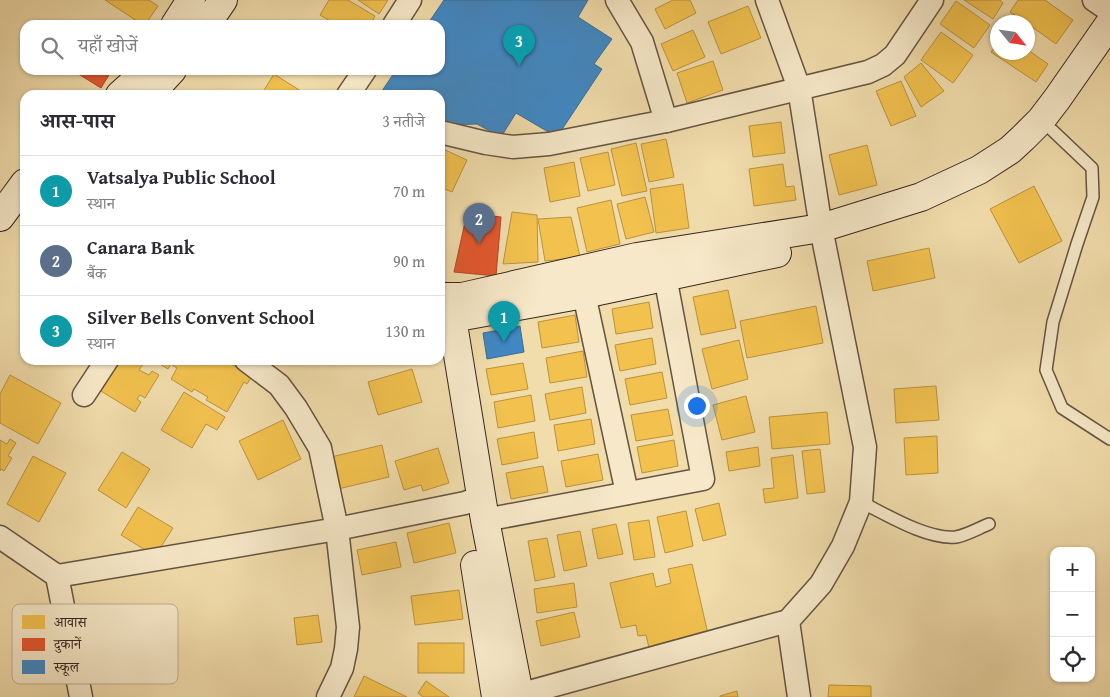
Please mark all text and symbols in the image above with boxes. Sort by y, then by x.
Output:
north arrow [990,15,1035,60]
search box [20,20,445,75]
pin: 3 [503,25,535,66]
text: यहाँ खोजें [78,31,138,59]
icon: search [38,34,66,62]
text: आस-पास [40,105,114,136]
text: 3 नतीजे [382,109,425,133]
text: Vatsalya Public School [87,163,276,191]
text: 1 [52,179,60,203]
text: 70 m [393,179,425,203]
text: स्थान [87,191,115,215]
pin: 2 [463,203,495,244]
text: Canara Bank [87,233,194,261]
text: 2 [52,249,60,273]
text: 90 m [393,249,425,273]
text: बैंक [87,261,107,285]
pin: 1 [488,301,520,342]
text: Silver Bells Convent School [87,303,315,331]
text: 3 [52,319,60,343]
text: 130 m [385,319,425,343]
text: स्थान [87,331,115,355]
your location [684,393,710,419]
map controls [1050,547,1095,682]
button: + [1050,547,1095,592]
button: − [1050,592,1095,637]
legend [12,604,178,684]
text: आवास [54,612,88,632]
text: दुकानें [53,634,82,654]
button: locate [1050,637,1095,682]
text: स्कूल [53,657,80,677]

